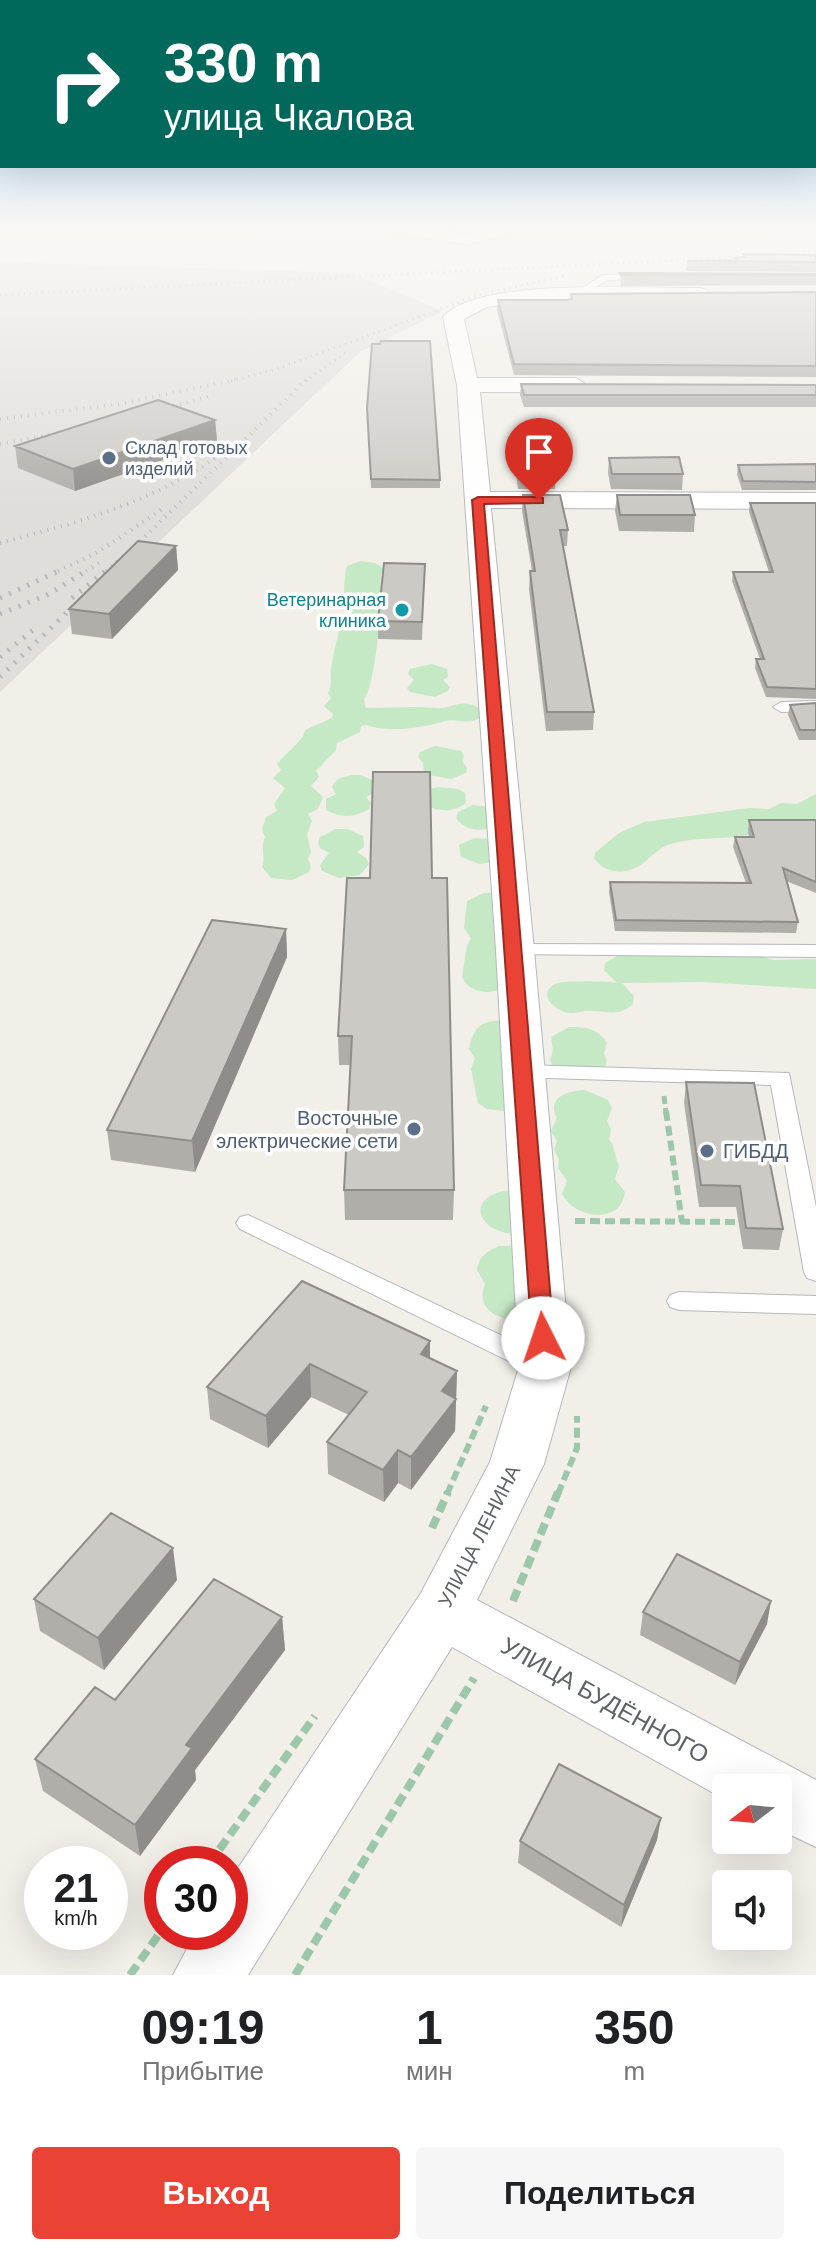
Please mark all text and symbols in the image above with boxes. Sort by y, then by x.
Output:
text: 330 m [164,31,323,94]
icon: right [32,32,136,136]
text: улица Чкалова [164,97,414,138]
pin [505,418,573,500]
icon: arrive [517,430,561,474]
place label: Склад готовых изделий [125,438,247,479]
marker: Склад готовых изделий [100,449,118,467]
place label: Ветеринарная клиника [267,590,387,631]
marker: Ветеринарная клиника [393,601,411,619]
place label: Восточные электрические сети [216,1107,398,1152]
marker: Восточные электрические сети [405,1120,423,1138]
place label: ГИБДД [723,1140,789,1162]
marker: ГИБДД [698,1142,716,1160]
position arrow [501,1296,585,1380]
street label: УЛИЦА ЛЕНИНА [434,1461,525,1611]
street label: УЛИЦА БУДЁННОГО [496,1632,714,1768]
north arrow [712,1774,792,1854]
map controls [712,1774,792,1950]
speed limit sign: 30 [144,1846,248,1950]
text: 21 [54,1866,98,1910]
button: sound [712,1870,792,1950]
text: km/h [54,1907,98,1929]
text: 09:19 [142,2001,264,2054]
text: 1 [416,2001,443,2054]
text: 350 [594,2001,674,2054]
text: Прибытие [142,2056,264,2086]
text: мин [406,2056,453,2086]
text: m [624,2056,645,2086]
button: Выход [32,2147,400,2239]
button: Поделиться [416,2147,784,2239]

